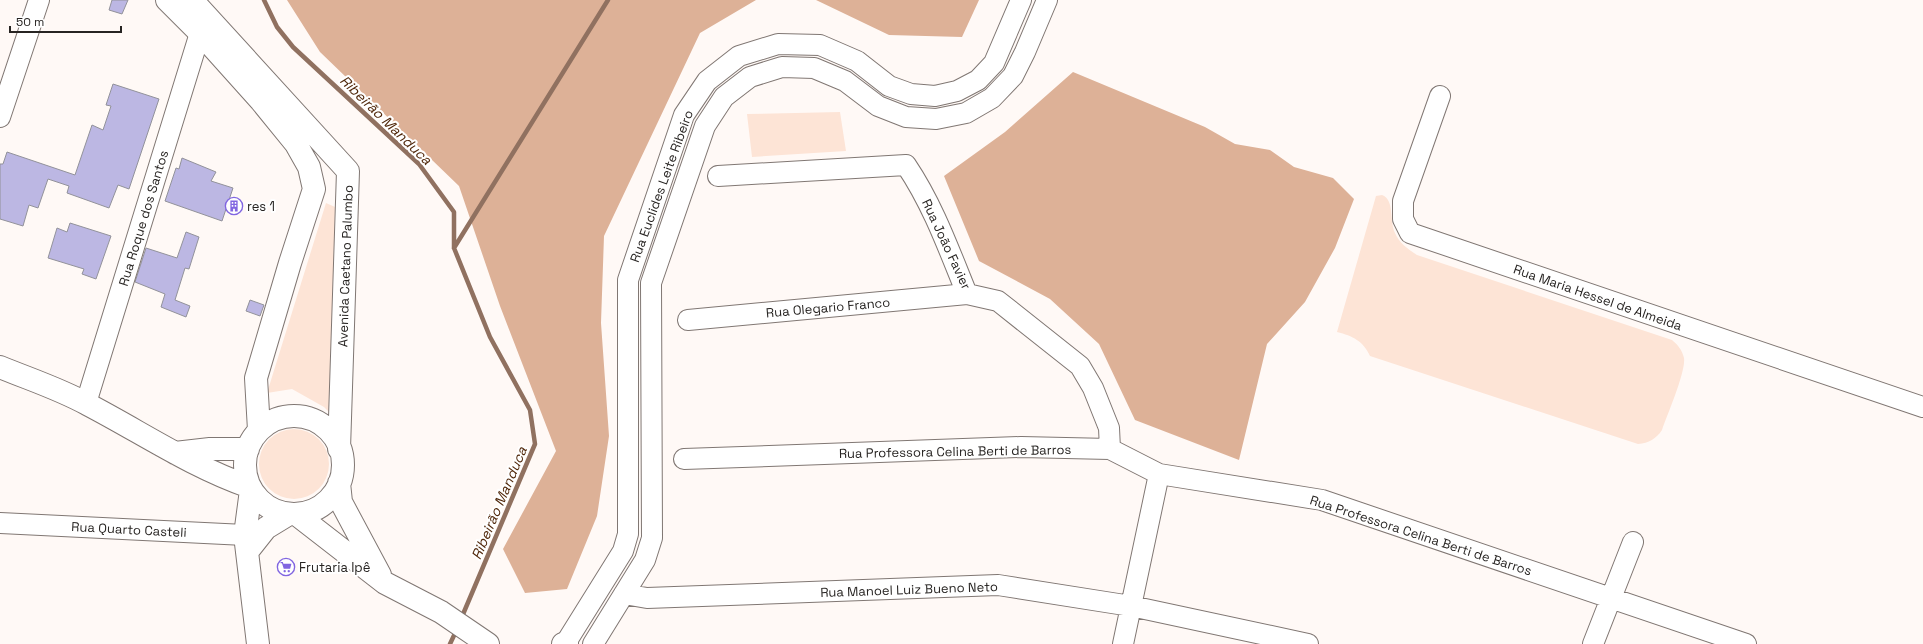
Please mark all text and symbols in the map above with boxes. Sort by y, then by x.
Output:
scale bar [10,8,121,34]
text: 50 m [16,14,44,30]
water label: Ribeirão Manduca [336,72,436,169]
street label: Rua Euclides Leite Ribeiro [626,108,697,265]
street label: Rua Roque dos Santos [115,148,172,288]
street label: Avenida Caetano Palumbo [334,185,357,347]
building icon: res 1 [224,196,244,216]
street label: Rua João Favier [918,196,975,292]
place label: res 1 [247,198,275,215]
street label: Rua Maria Hessel de Almeida [1511,261,1685,335]
street label: Rua Olegario Franco [765,294,891,321]
street label: Rua Professora Celina Berti de Barros [839,441,1071,462]
water label: Ribeirão Manduca [467,443,531,562]
street label: Rua Professora Celina Berti de Barros [1308,491,1534,580]
street label: Rua Quarto Casteli [71,518,187,541]
supermarket icon: Frutaria Ipê [276,557,296,577]
place label: Frutaria Ipê [299,559,370,576]
street label: Rua Manoel Luiz Bueno Neto [820,578,998,601]

